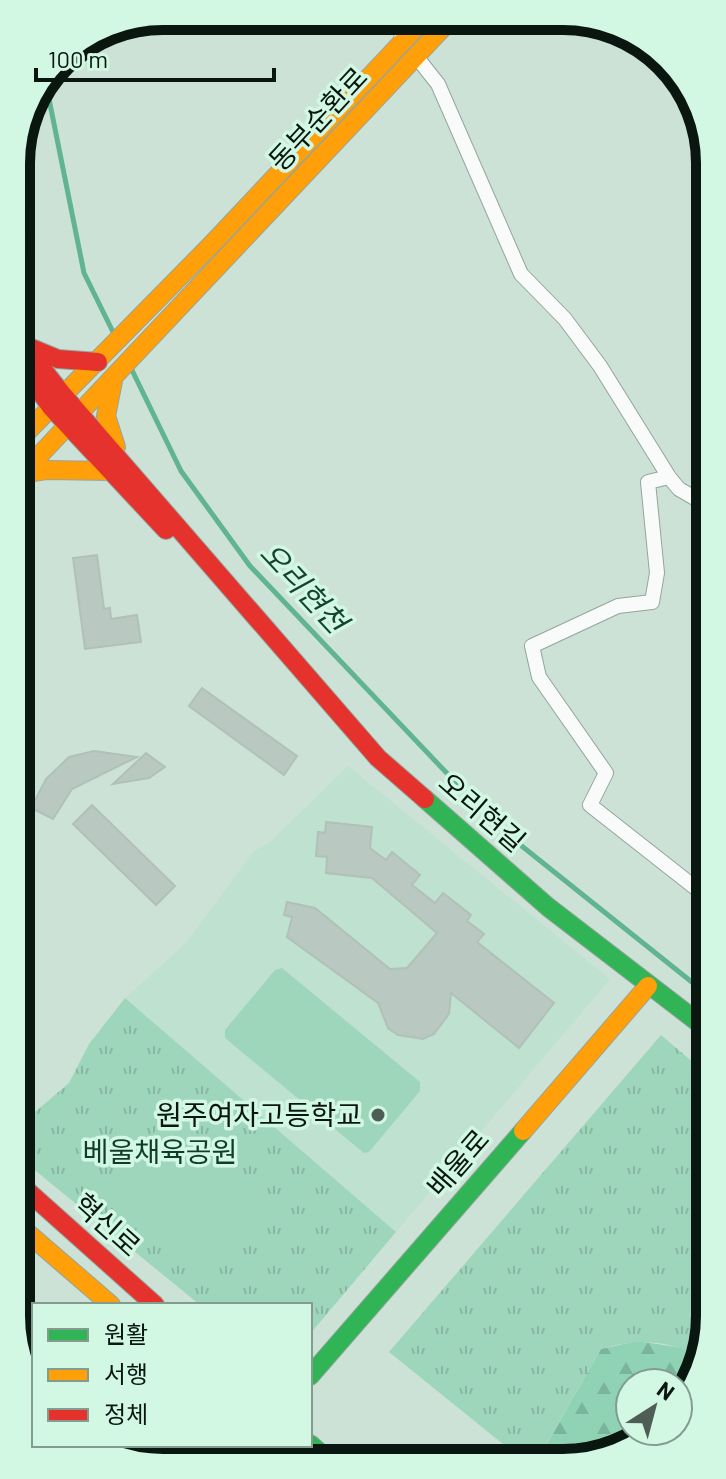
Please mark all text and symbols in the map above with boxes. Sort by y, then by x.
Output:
scale bar [36,32,274,82]
text: 100 m [48,44,108,73]
street label: 동부순환로 [261,60,374,177]
water label: 오리현천 [254,534,358,642]
street label: 오리현길 [433,765,533,858]
place label: 원주여자고등학교 [156,1097,362,1131]
marker: 원주여자고등학교 [369,1106,387,1124]
street label: 배울로 [419,1122,495,1203]
park label: 베울채육공원 [83,1134,237,1168]
street label: 혁신로 [68,1186,148,1263]
legend [32,1303,312,1447]
text: 원활 [104,1319,148,1348]
text: 서행 [104,1359,148,1388]
north arrow [614,1367,694,1447]
text: N [653,1375,680,1405]
text: 정체 [104,1399,148,1428]

